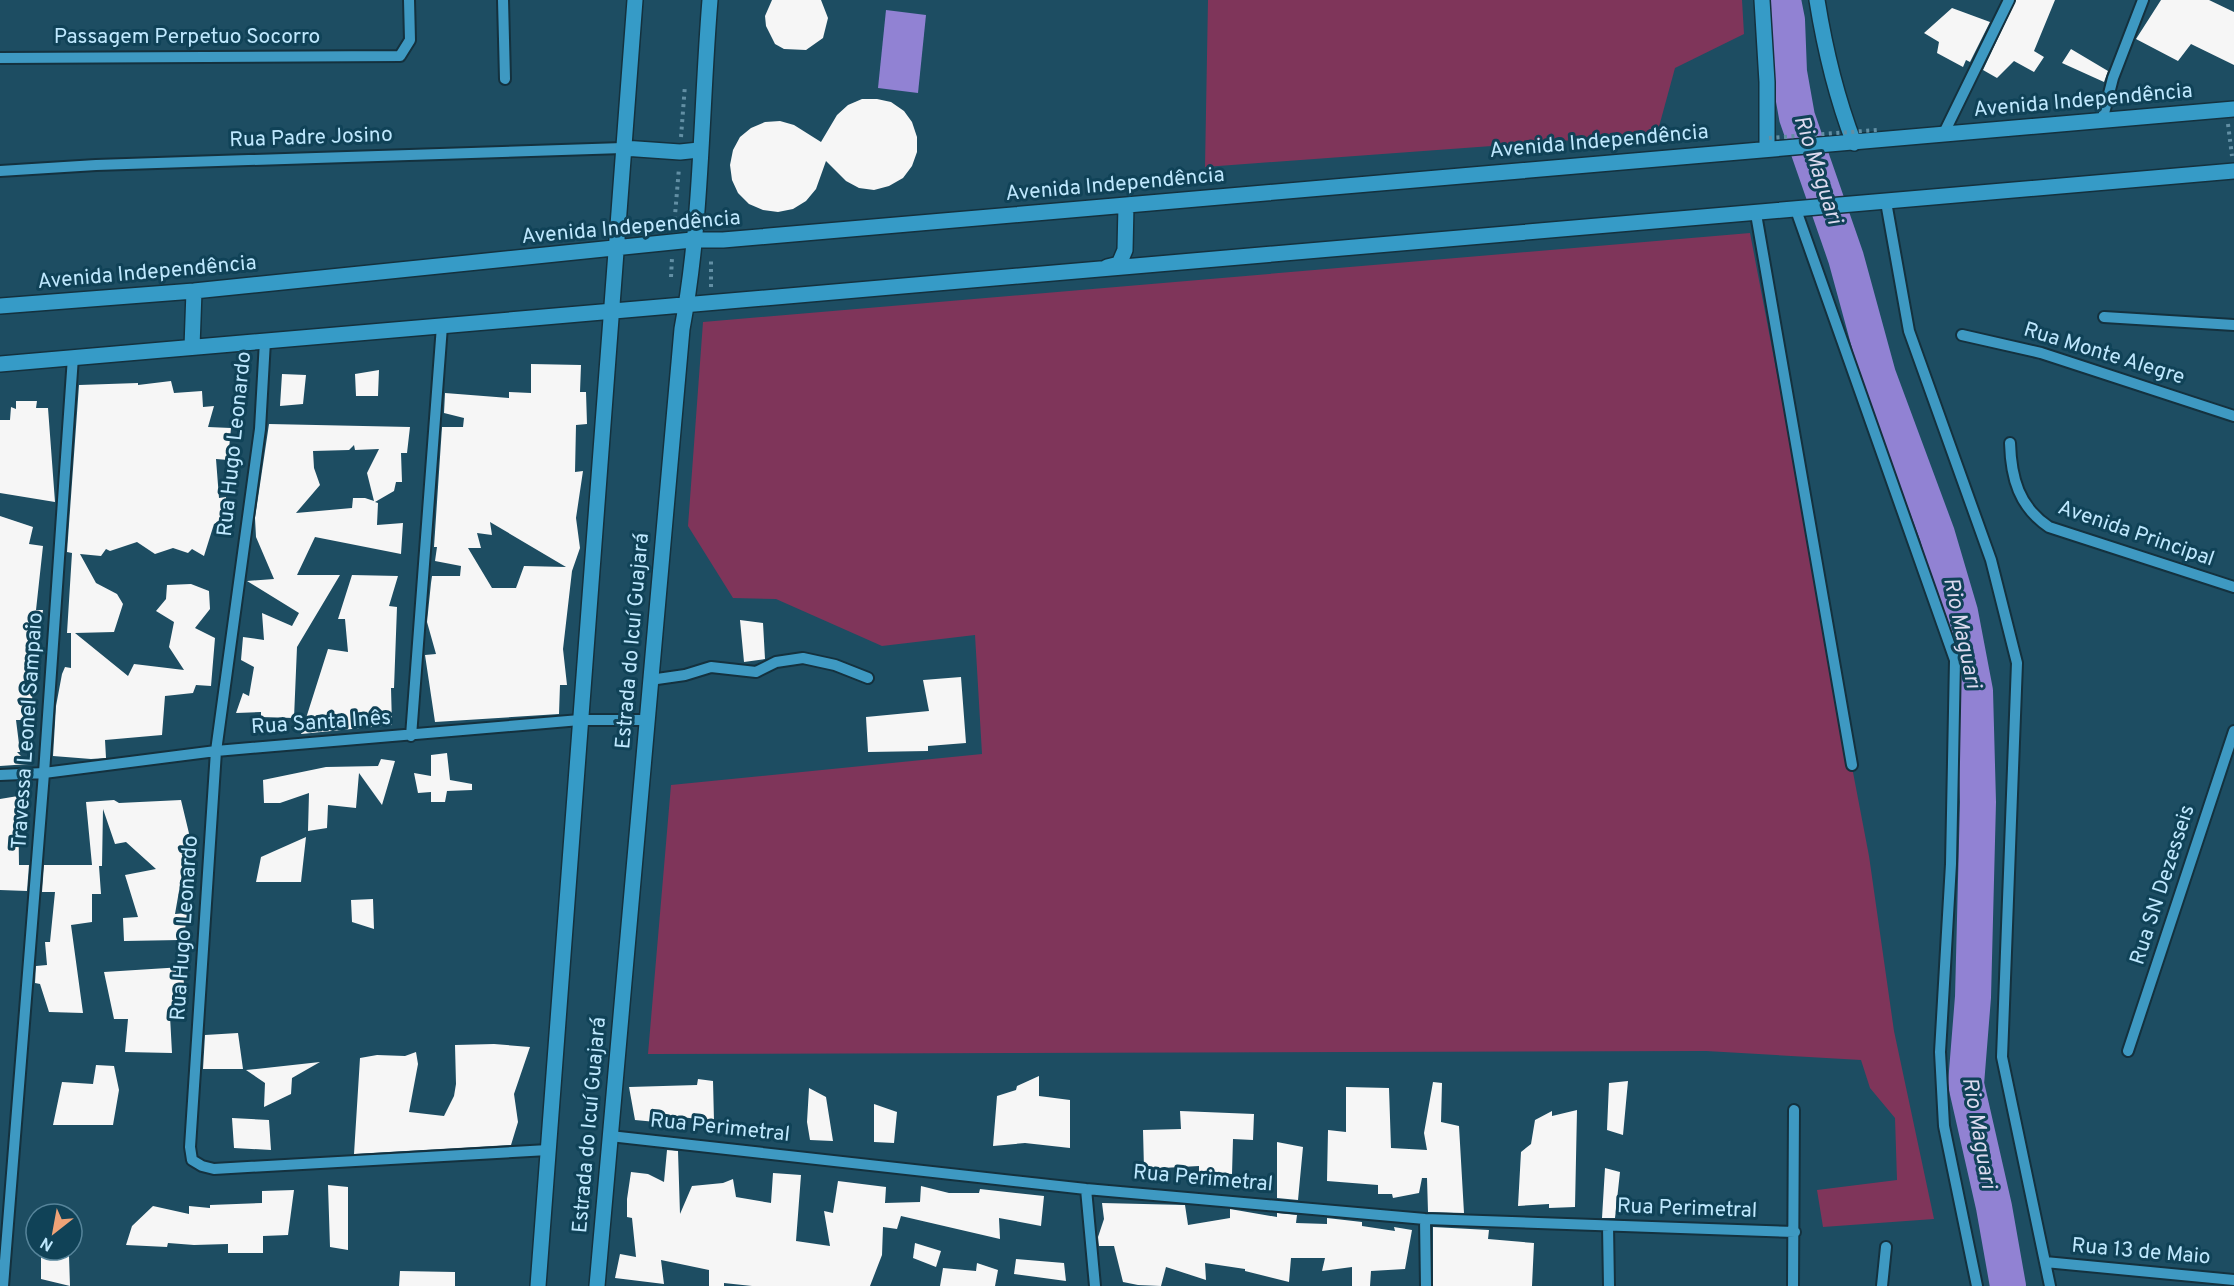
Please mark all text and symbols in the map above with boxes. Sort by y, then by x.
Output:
street label: Passagem Perpetuo Socorro [54,24,320,51]
street label: Avenida Independência [1972,78,2194,124]
water label: Rio Maguari [1787,112,1848,229]
street label: Avenida Independência [1488,119,1710,165]
street label: Rua Padre Josino [229,122,393,154]
street label: Avenida Independência [1004,162,1226,208]
street label: Avenida Independência [520,205,742,251]
street label: Avenida Independência [36,250,258,296]
street label: Rua Monte Alegre [2020,317,2188,391]
street label: Rua Hugo Leonardo [212,350,258,538]
street label: Avenida Principal [2054,495,2218,573]
street label: Estrada do Icuí Guajará [610,532,656,750]
water label: Rio Maguari [1936,575,1986,693]
street label: Travessa Leonel Sampaio [6,612,50,850]
street label: Rua Santa Inês [250,705,392,741]
street label: Rua SN Dezesseis [2124,802,2202,968]
street label: Rua Hugo Leonardo [165,834,205,1022]
street label: Estrada do Icuí Guajará [567,1016,613,1234]
water label: Rio Maguari [1955,1075,2001,1192]
street label: Rua Perimetral [649,1107,791,1149]
street label: Rua Perimetral [1132,1159,1274,1199]
street label: Rua Perimetral [1616,1193,1758,1225]
north arrow [24,1202,84,1262]
text: N [37,1232,57,1255]
street label: Rua 13 de Maio [2070,1232,2212,1272]

